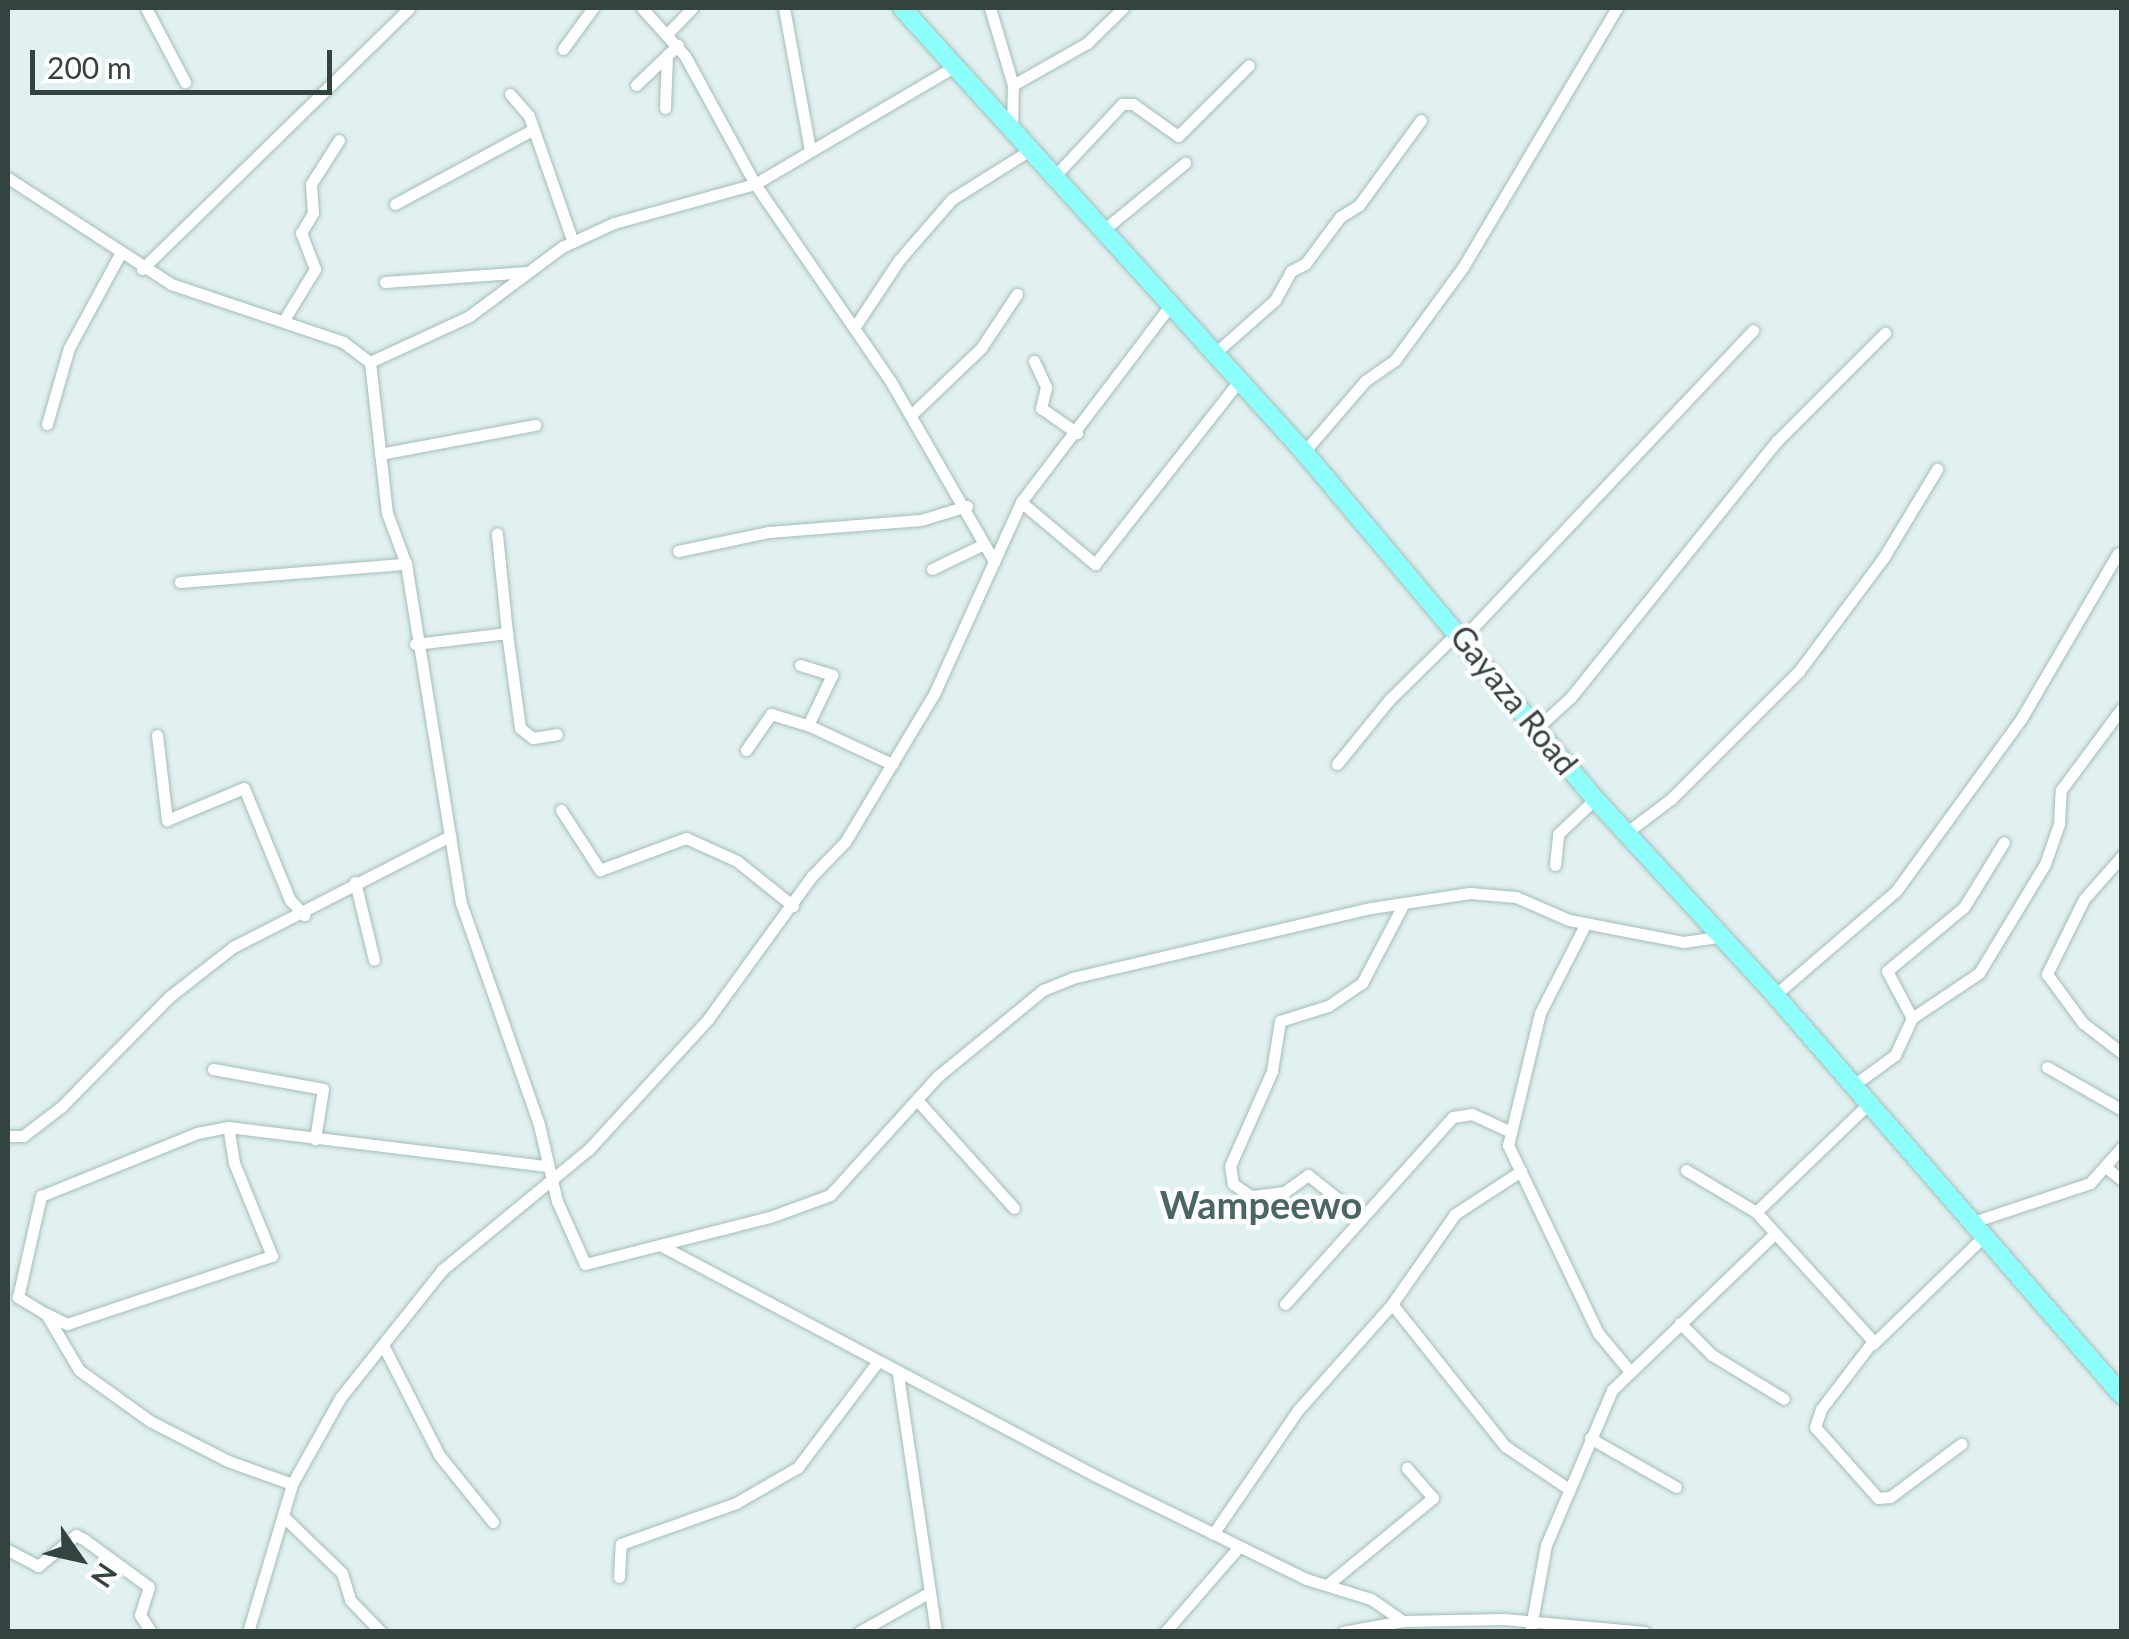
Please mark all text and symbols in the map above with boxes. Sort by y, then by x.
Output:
scale bar [35,30,338,92]
text: 200 m [47,49,132,85]
street label: Gayaza Road [1442,618,1586,782]
district label: Wampeewo [1160,1182,1362,1228]
north arrow [30,1509,130,1609]
text: N [85,1557,125,1594]

